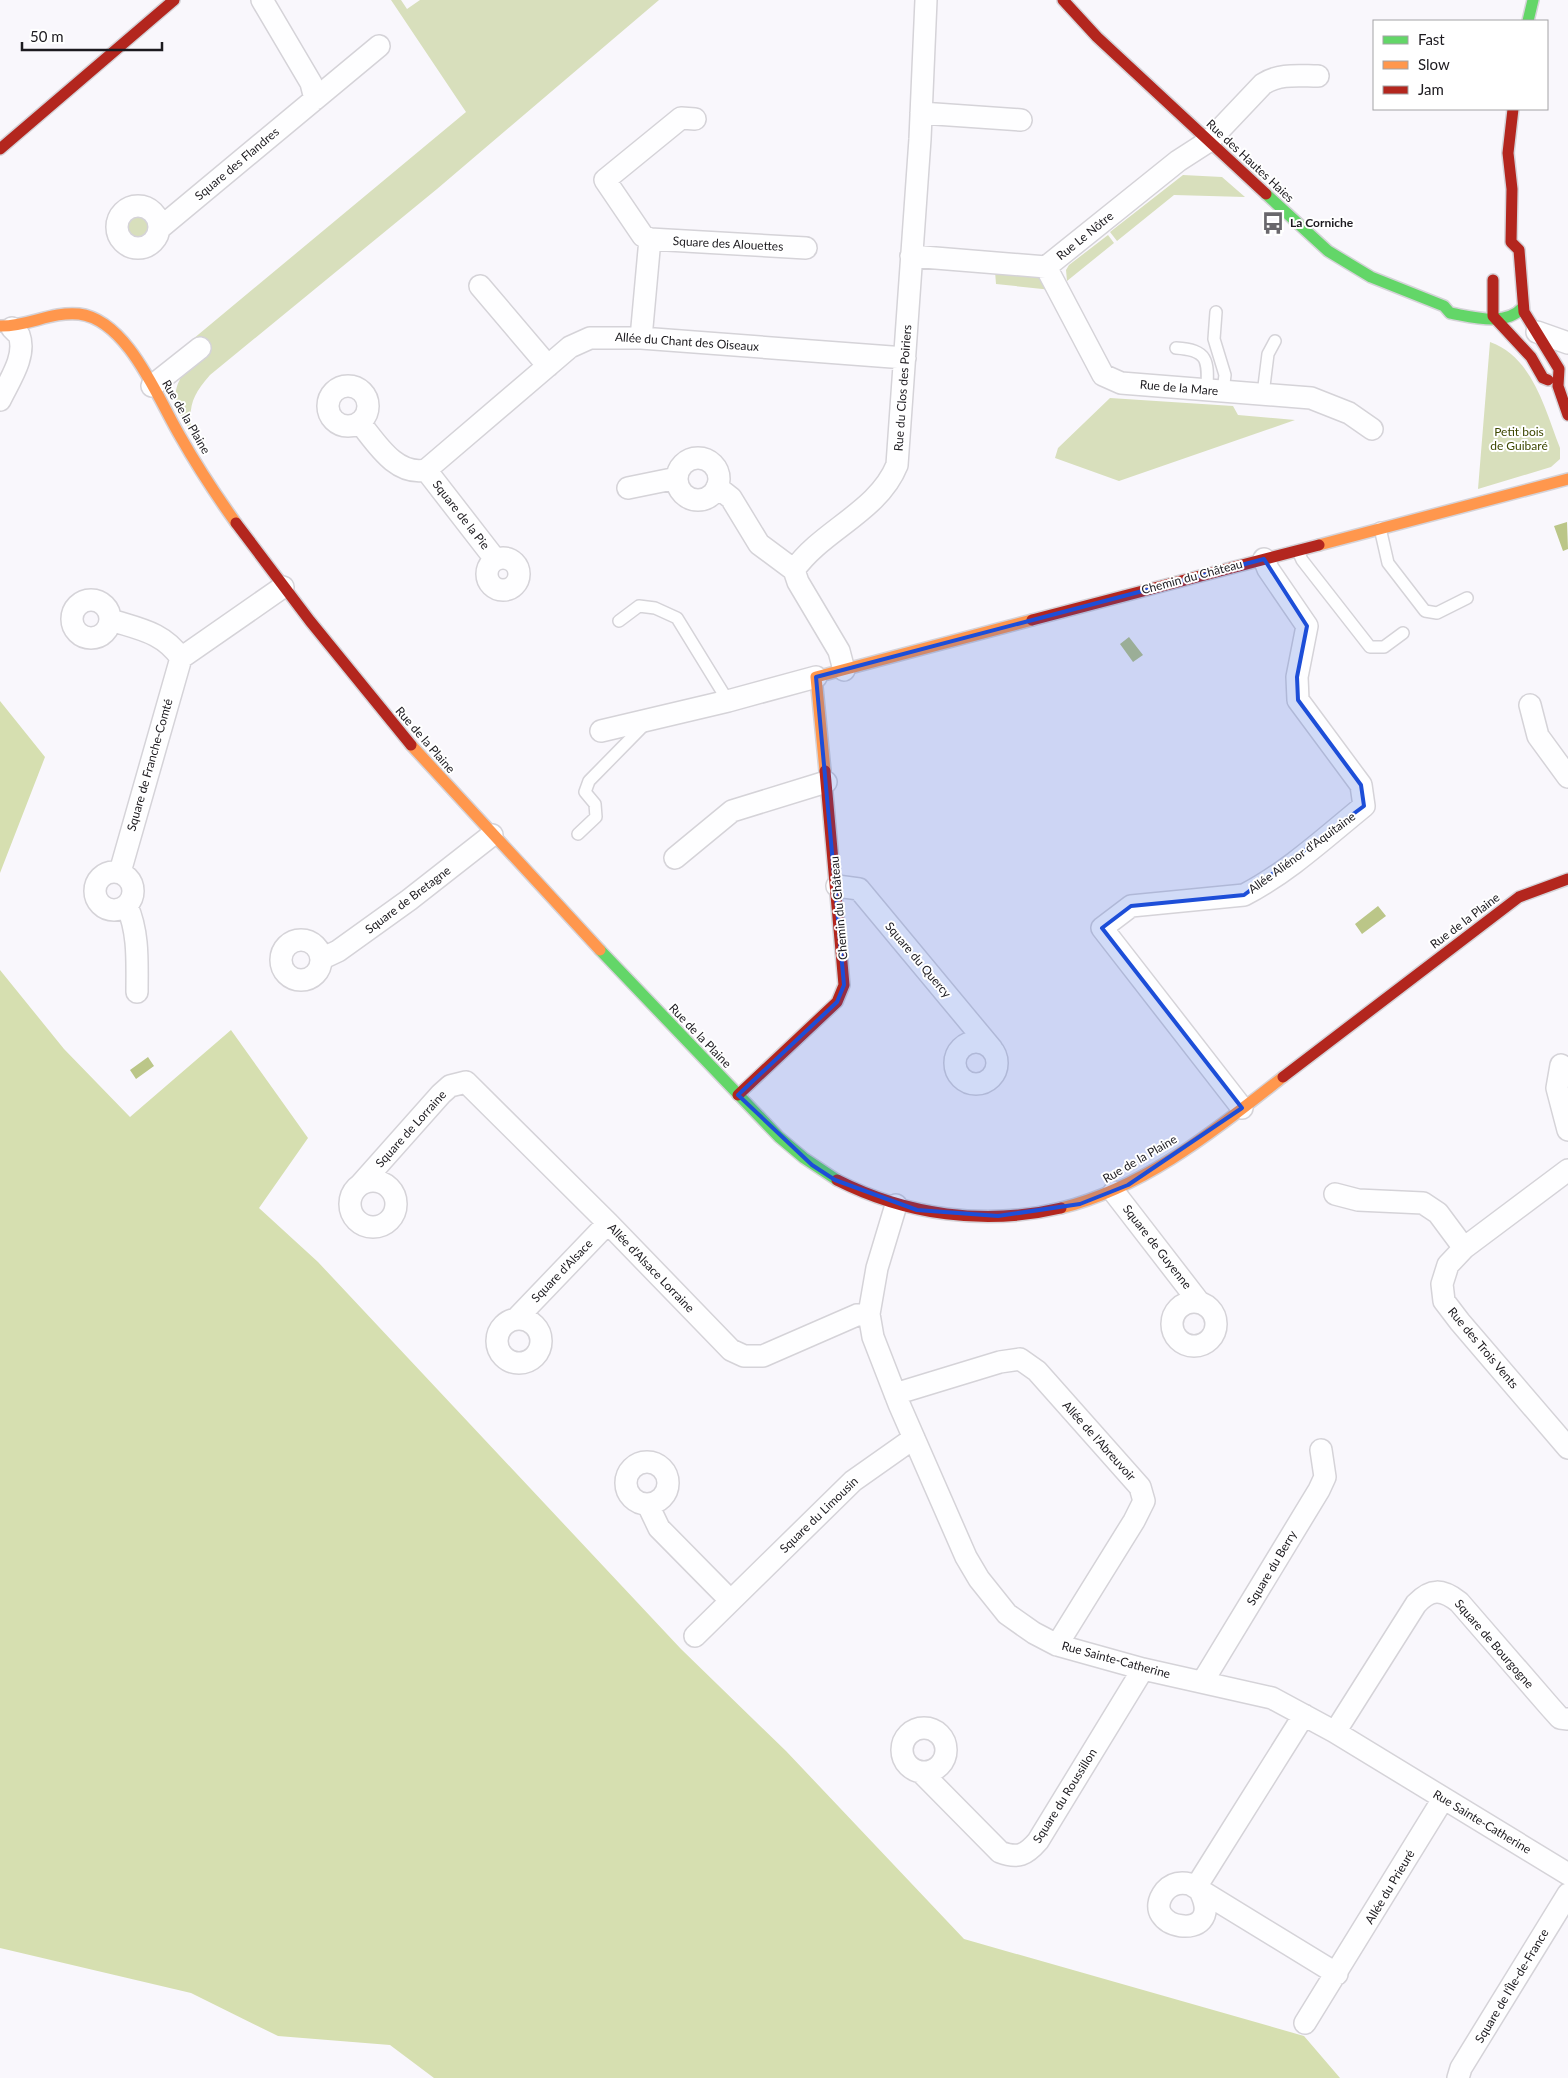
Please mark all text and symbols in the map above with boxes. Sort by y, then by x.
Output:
scale bar [22,20,162,52]
legend [1373,20,1548,110]
text: 50 m [30,27,64,45]
text: Fast [1418,30,1445,48]
text: Slow [1418,55,1450,73]
text: Jam [1418,80,1444,98]
street label: Rue des Hautes Haies [1203,116,1297,205]
street label: Square des Flandres [192,124,282,203]
street label: Rue Le Nôtre [1053,208,1116,263]
bus stop icon: La Corniche [1260,210,1286,236]
place label: La Corniche [1290,215,1354,230]
street label: Square des Alouettes [672,233,784,254]
street label: Rue du Clos des Poiriers [891,324,914,452]
street label: Allée du Chant des Oiseaux [614,329,760,354]
street label: Rue de la Plaine [159,377,214,457]
street label: Rue de la Mare [1139,377,1219,398]
park label: Petit bois de Guibaré [1490,424,1548,453]
street label: Square de la Pie [430,477,493,552]
street label: Chemin du Château [1140,556,1244,597]
street label: Square de Franche-Comté [123,697,176,833]
street label: Rue de la Plaine [392,703,458,776]
street label: Allée Aliénor d'Aquitaine [1245,809,1358,897]
street label: Chemin du Château [827,856,851,960]
street label: Square de Bretagne [362,863,453,937]
street label: Rue de la Plaine [1427,890,1502,952]
street label: Square du Quercy [882,919,955,1001]
street label: Rue de la Plaine [666,1001,735,1071]
street label: Square de Lorraine [372,1087,449,1170]
street label: Rue de la Plaine [1100,1131,1180,1186]
street label: Square de Guyenne [1120,1202,1195,1292]
street label: Allée d'Alsace Lorraine [605,1220,698,1315]
street label: Square d'Alsace [528,1236,595,1305]
street label: Rue des Trois Vents [1445,1304,1522,1391]
street label: Allée de l'Abreuvoir [1060,1398,1140,1484]
street label: Square du Limousin [776,1473,861,1556]
street label: Square du Berry [1243,1527,1300,1608]
street label: Square de Bourgogne [1452,1596,1537,1691]
street label: Rue Sainte-Catherine [1060,1638,1172,1681]
street label: Square du Roussillon [1029,1746,1100,1846]
street label: Rue Sainte-Catherine [1430,1786,1534,1857]
street label: Allée du Prieuré [1362,1847,1418,1927]
street label: Square de l'Île-de-France [1472,1926,1552,2045]

